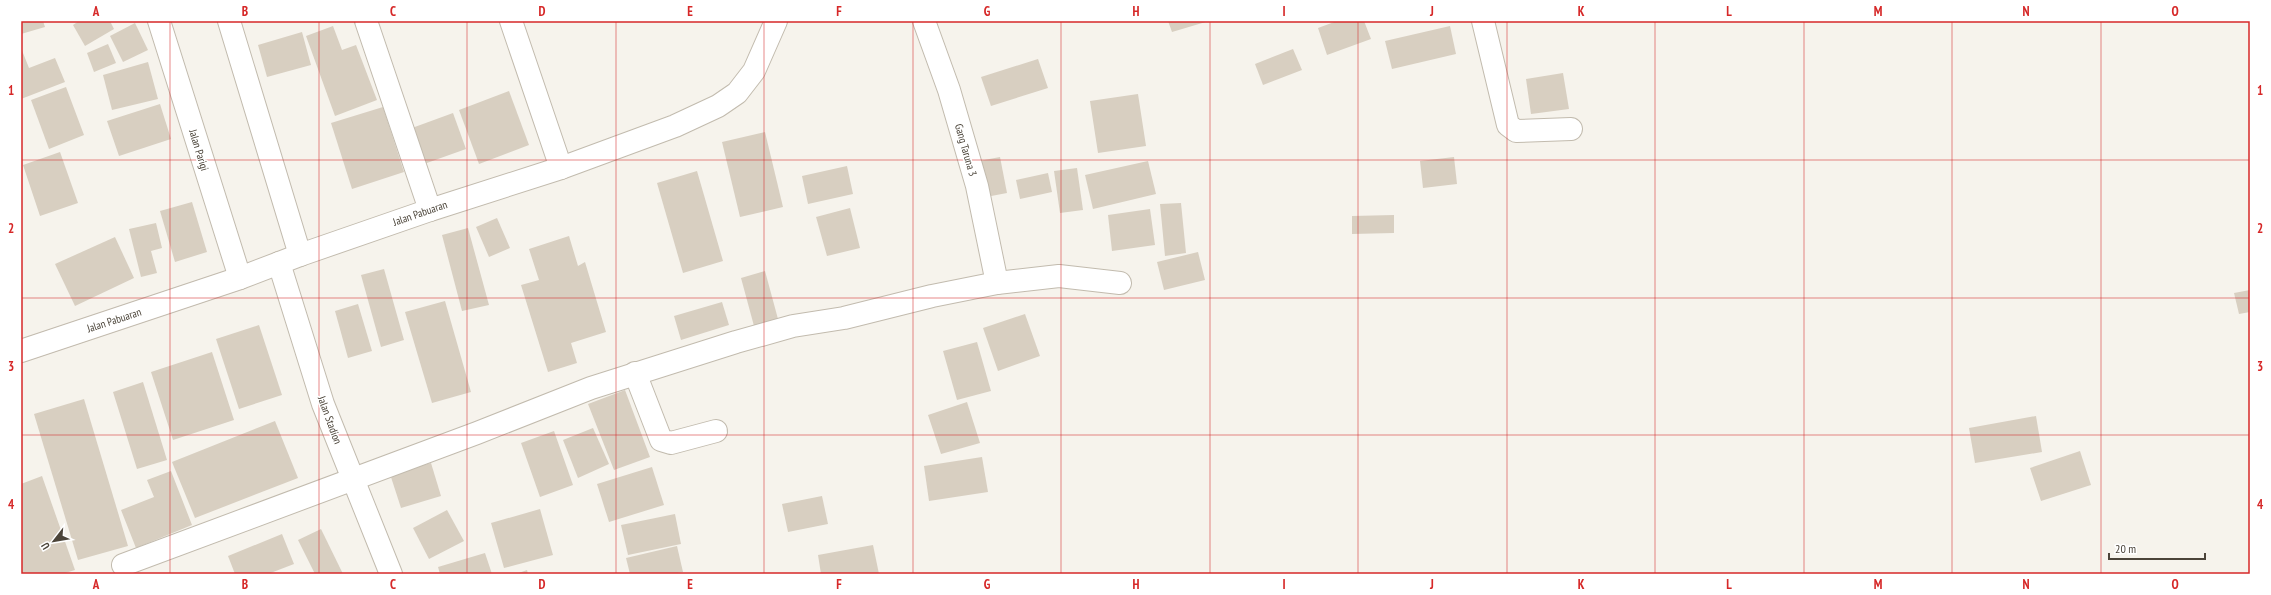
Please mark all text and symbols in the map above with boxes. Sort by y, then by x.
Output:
text: A [92,3,100,20]
text: B [242,3,248,20]
text: C [390,3,396,20]
text: D [539,3,546,20]
text: E [687,3,693,20]
text: F [836,3,842,20]
text: G [984,3,991,20]
text: H [1133,3,1140,20]
text: I [1282,3,1286,20]
text: J [1429,3,1434,20]
text: K [1578,3,1585,20]
text: L [1726,3,1732,20]
text: M [1874,3,1883,20]
text: N [2022,3,2030,20]
text: O [2171,3,2179,20]
text: 1 [8,82,14,99]
text: 1 [2257,82,2263,99]
street label: Gang Taruna 3 [952,122,980,178]
street label: Jalan Parigi [186,127,212,173]
street label: Jalan Pabuaran [390,197,449,229]
text: 2 [8,220,14,237]
text: 2 [2257,220,2263,237]
street label: Jalan Pabuaran [84,305,143,336]
text: 3 [8,358,14,375]
text: 3 [2257,358,2263,375]
street label: Jalan Stadion [315,393,345,446]
text: 4 [8,496,15,513]
text: 4 [2257,496,2264,513]
north arrow [34,521,74,561]
scale bar [2109,535,2205,561]
text: U [38,540,53,552]
text: 20 m [2115,541,2136,556]
text: A [92,576,100,593]
text: B [242,576,248,593]
text: C [390,576,396,593]
text: D [539,576,546,593]
text: E [687,576,693,593]
text: F [836,576,842,593]
text: G [984,576,991,593]
text: H [1133,576,1140,593]
text: I [1282,576,1286,593]
text: J [1429,576,1434,593]
text: K [1578,576,1585,593]
text: L [1726,576,1732,593]
text: M [1874,576,1883,593]
text: N [2022,576,2030,593]
text: O [2171,576,2179,593]

